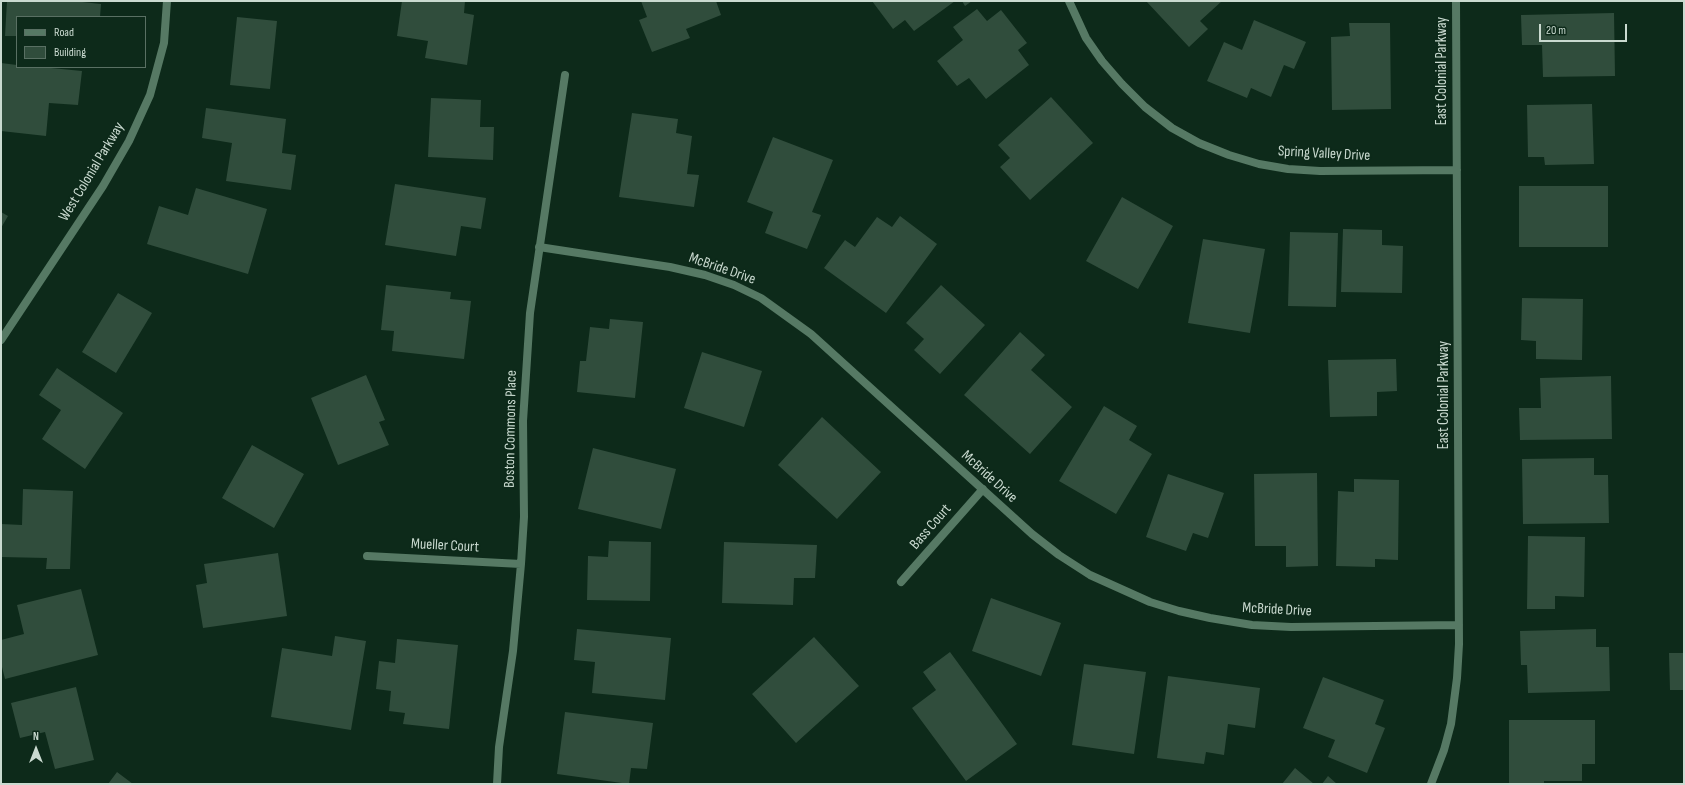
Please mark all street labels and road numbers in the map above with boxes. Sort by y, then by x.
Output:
street label: East Colonial Parkway [1433,17,1451,125]
street label: West Colonial Parkway [55,119,129,225]
street label: Spring Valley Drive [1277,143,1371,165]
street label: McBride Drive [686,249,758,289]
street label: East Colonial Parkway [1435,341,1453,449]
street label: Boston Commons Place [501,370,521,488]
street label: McBride Drive [957,447,1021,507]
street label: Bass Court [906,501,956,553]
street label: Mueller Court [410,535,480,557]
street label: McBride Drive [1242,599,1312,621]

